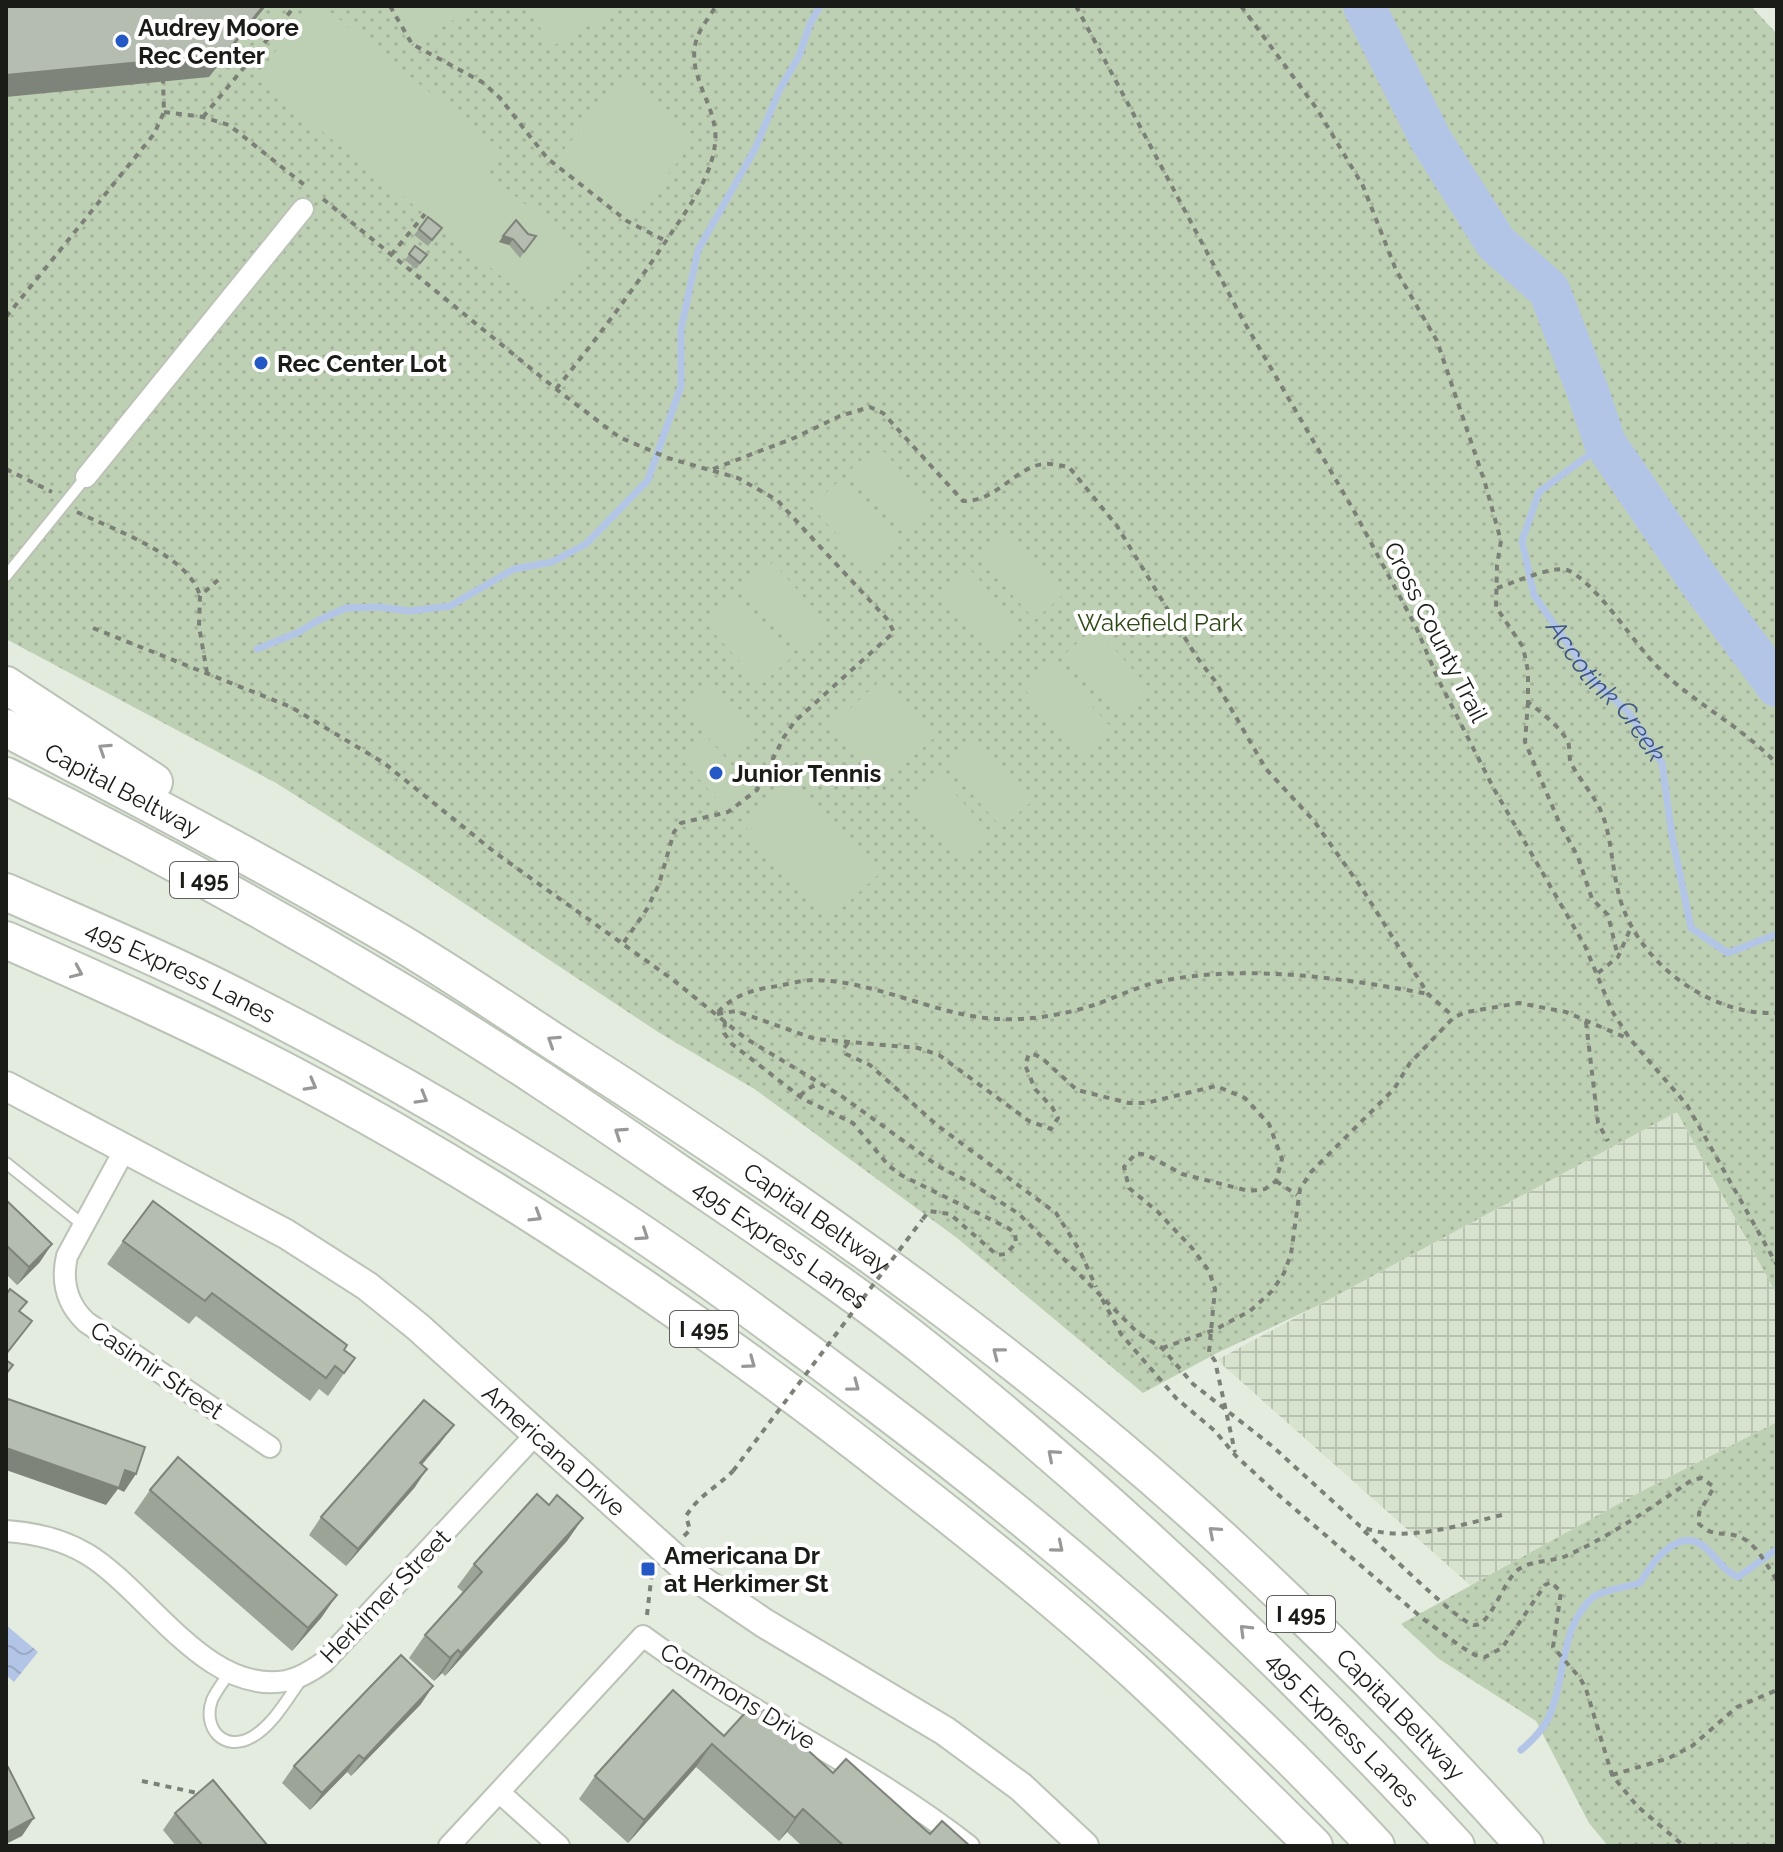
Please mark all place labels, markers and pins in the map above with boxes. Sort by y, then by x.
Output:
place label: Audrey Moore Rec Center [138,13,299,70]
marker: Audrey Moore Rec Center [113,32,131,50]
place label: Rec Center Lot [277,349,447,378]
marker: Rec Center Lot [252,354,270,372]
place label: Junior Tennis [732,759,881,788]
marker: Junior Tennis [707,764,725,782]
place label: Americana Dr at Herkimer St [664,1541,828,1598]
marker: Americana Dr at Herkimer St [639,1560,657,1578]

